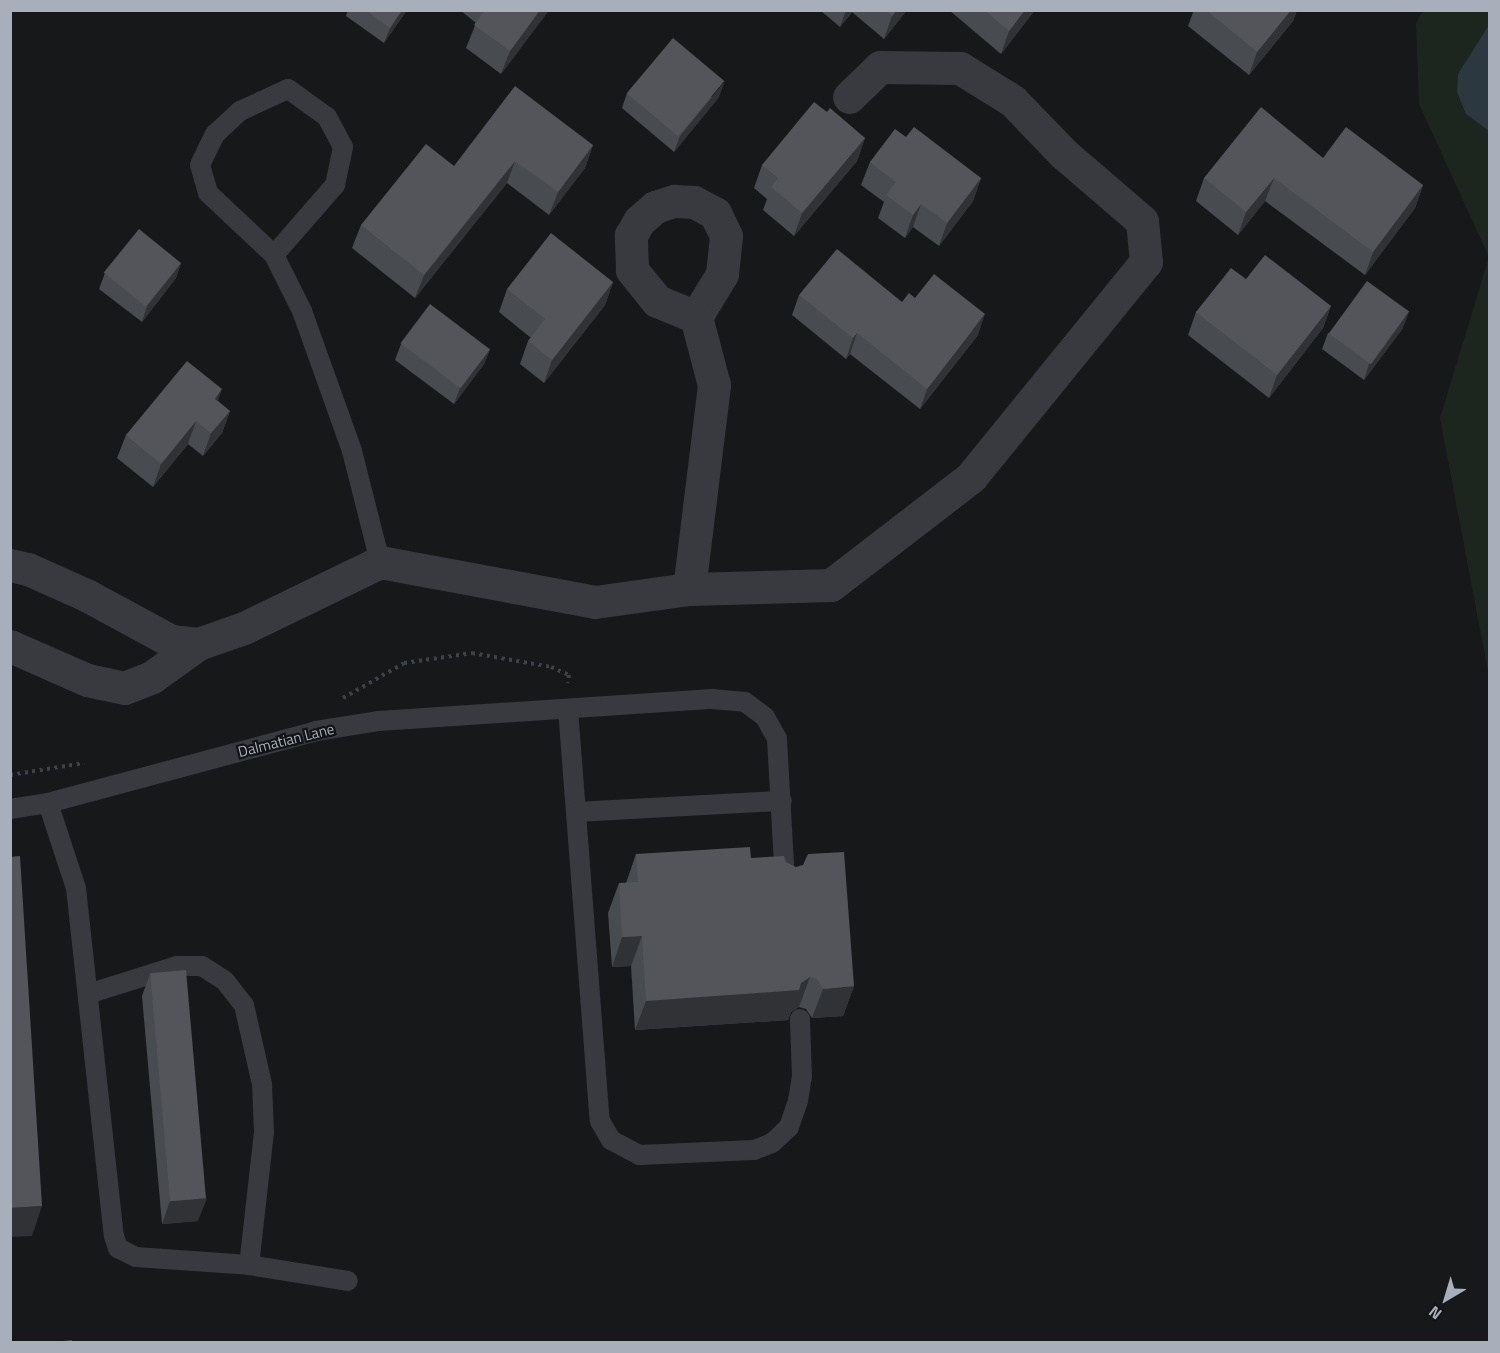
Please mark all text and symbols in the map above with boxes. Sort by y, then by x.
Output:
street label: Dalmatian Lane [236,719,336,761]
north arrow [1416,1269,1476,1329]
text: N [1423,1300,1447,1326]

